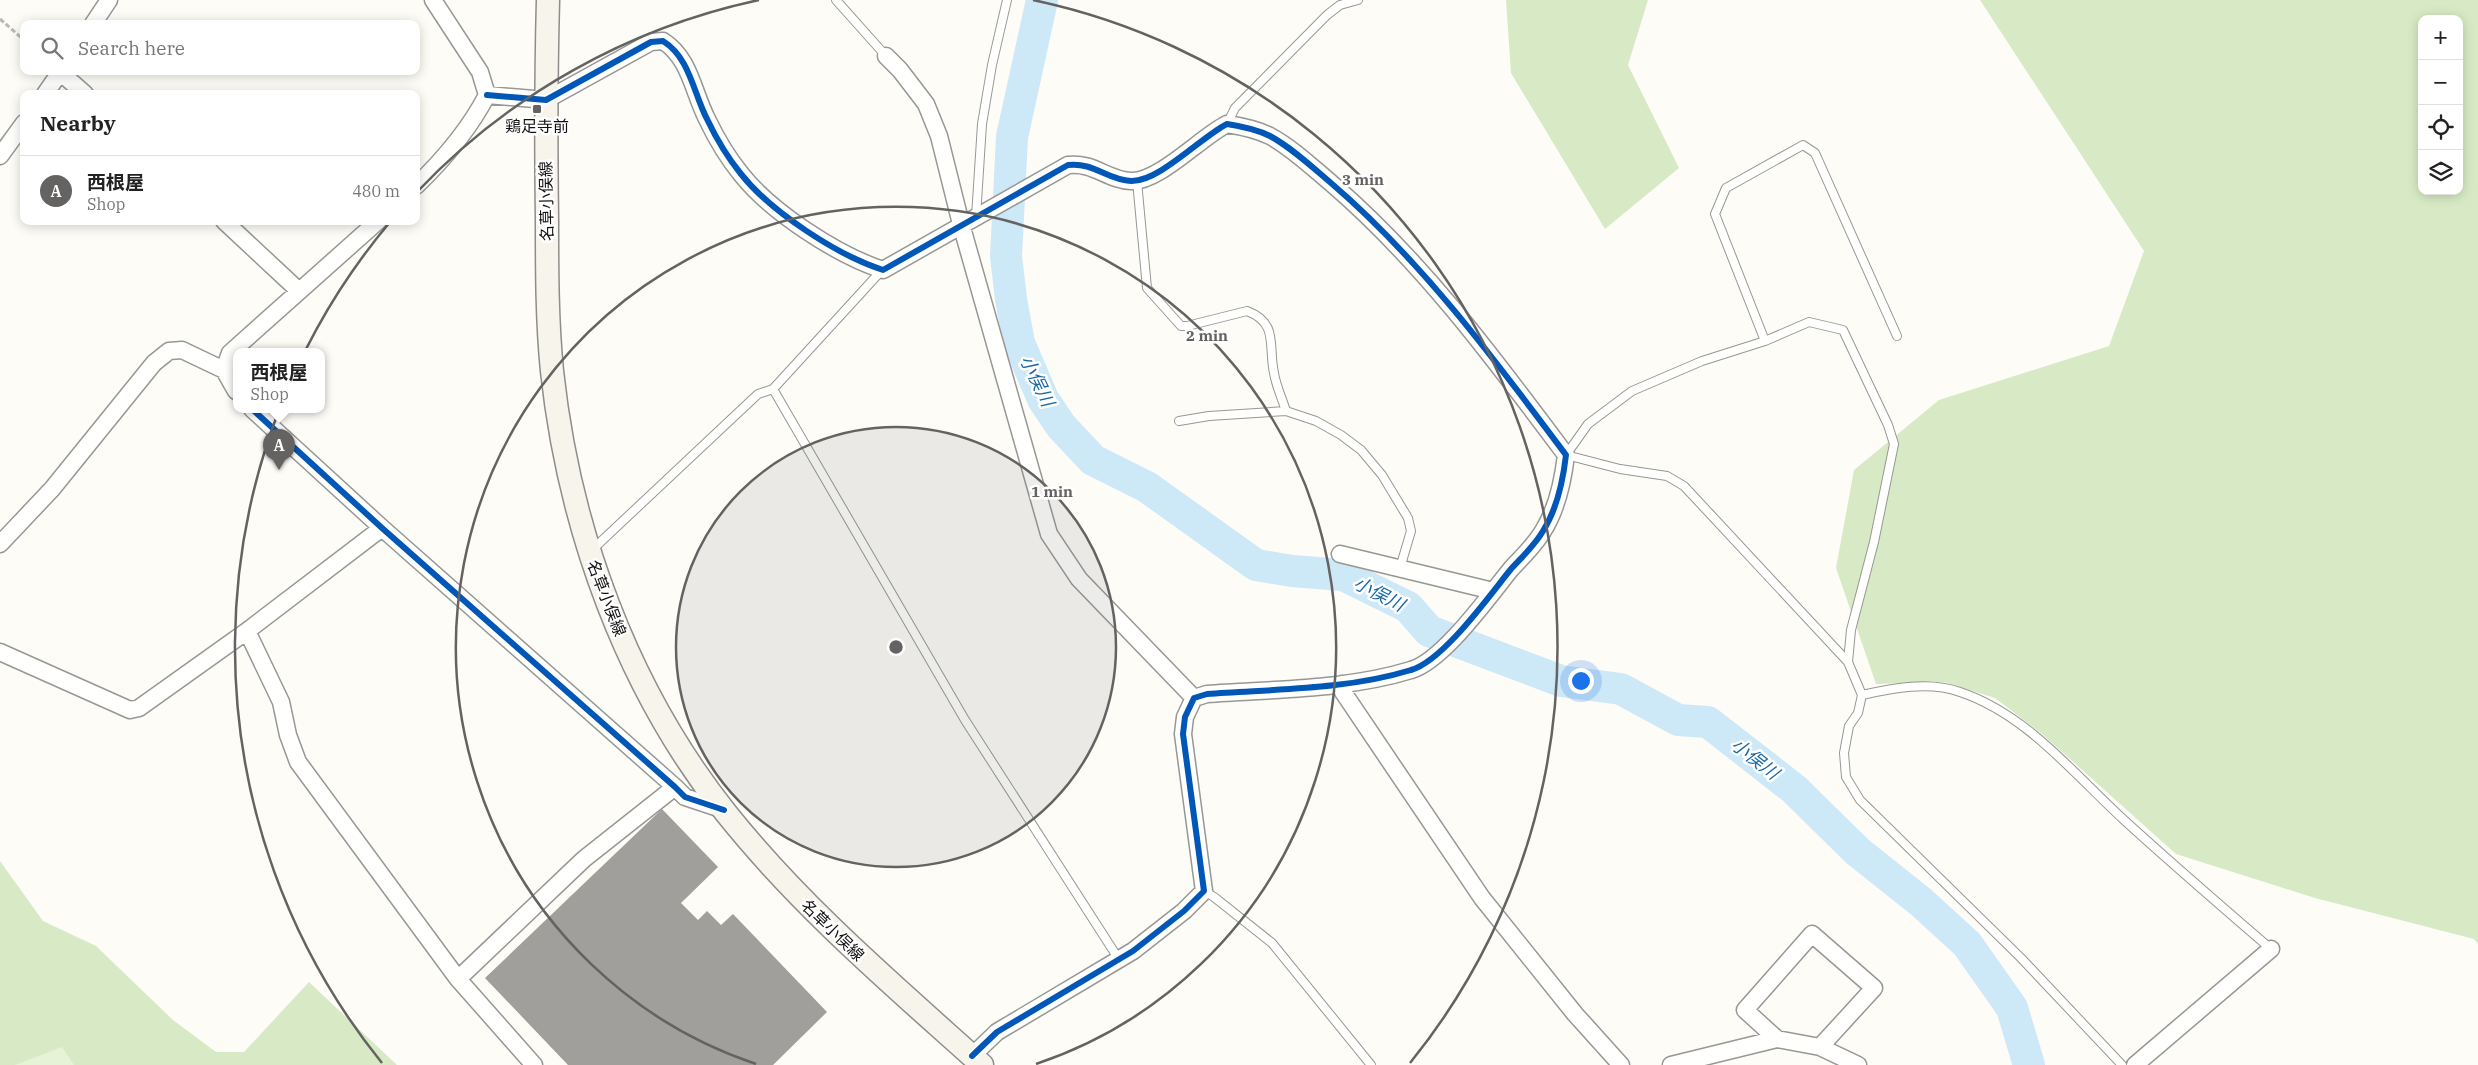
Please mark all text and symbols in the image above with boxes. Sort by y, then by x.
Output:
map controls [2418,15,2463,195]
button: + [2418,15,2463,60]
search box [20,20,420,75]
icon: search [38,34,66,62]
text: Search here [78,36,185,60]
button: − [2418,60,2463,105]
marker: 鶏足寺前 [531,103,543,115]
button: locate [2418,105,2463,150]
text: Nearby [40,109,116,137]
place label: 鶏足寺前 [505,116,569,136]
button: layers [2418,150,2463,195]
street label: 名草小俣線 [535,161,557,241]
text: 西根屋 [87,170,144,194]
text: 3 min [1342,170,1384,189]
text: A [50,181,62,201]
text: 480 m [352,181,400,201]
text: Shop [87,194,125,214]
text: 2 min [1186,326,1228,345]
popup [233,348,325,413]
water label: 小俣川 [1015,351,1060,412]
text: 西根屋 [250,360,308,384]
text: Shop [250,384,289,404]
pin: A [263,429,295,470]
text: 1 min [1031,482,1073,501]
street label: 名草小俣線 [583,557,631,639]
water label: 小俣川 [1350,571,1410,617]
centre of rings [887,638,905,656]
your location [1568,668,1594,694]
water label: 小俣川 [1727,733,1785,786]
street label: 名草小俣線 [797,895,869,965]

